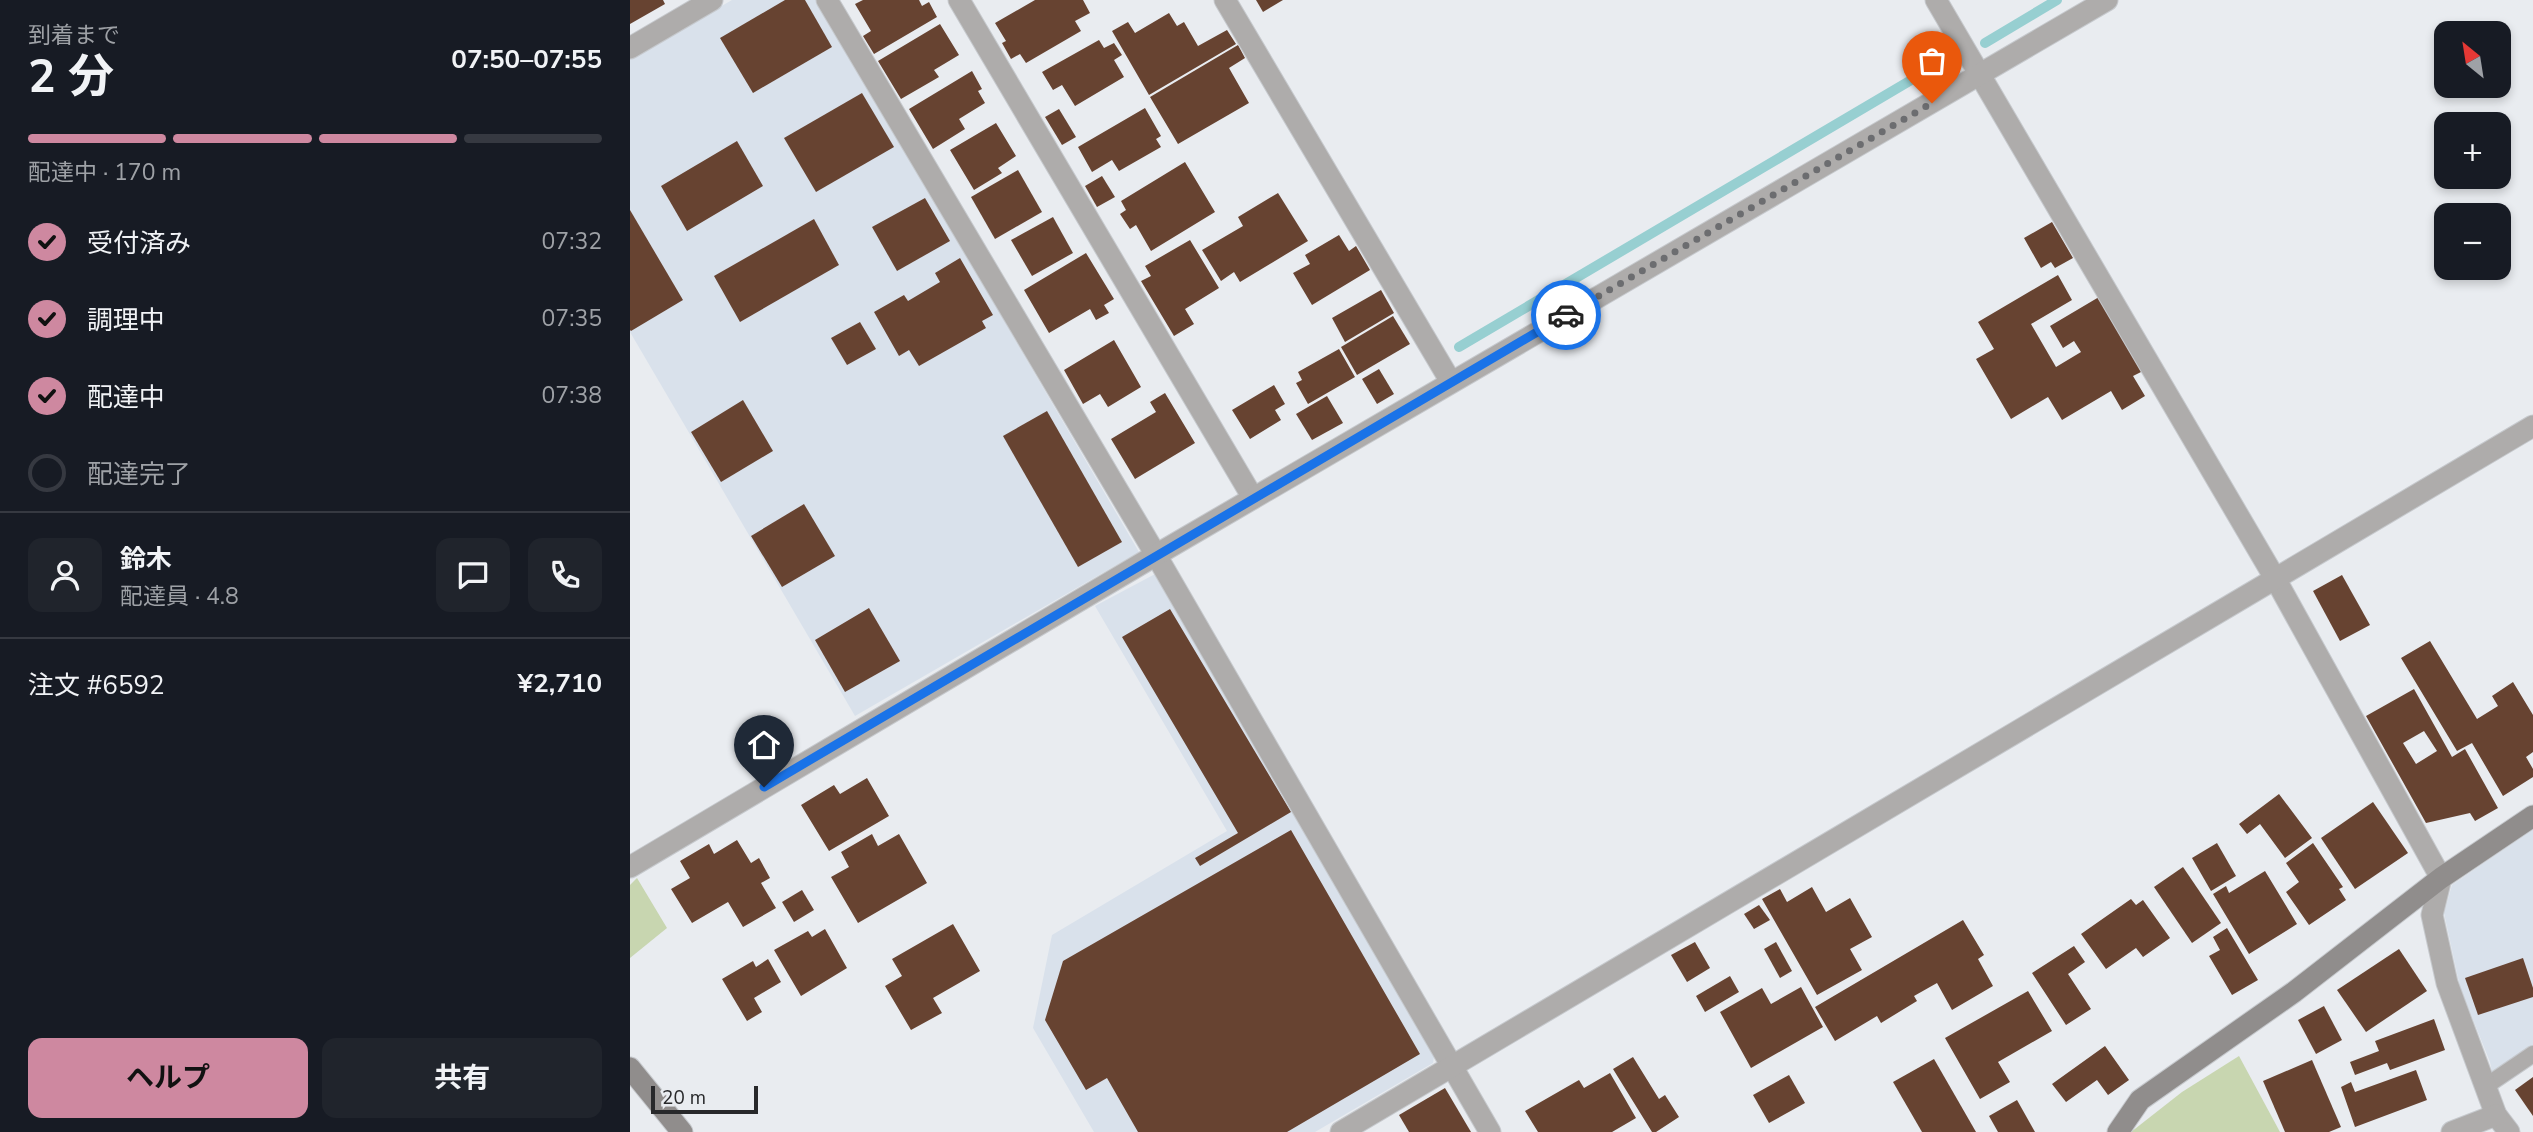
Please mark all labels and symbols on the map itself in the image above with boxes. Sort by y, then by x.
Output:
north arrow [2434,21,2511,98]
pin [1902,31,1962,103]
courier [1531,280,1601,350]
pin [734,715,794,787]
scale bar [651,1083,758,1115]

